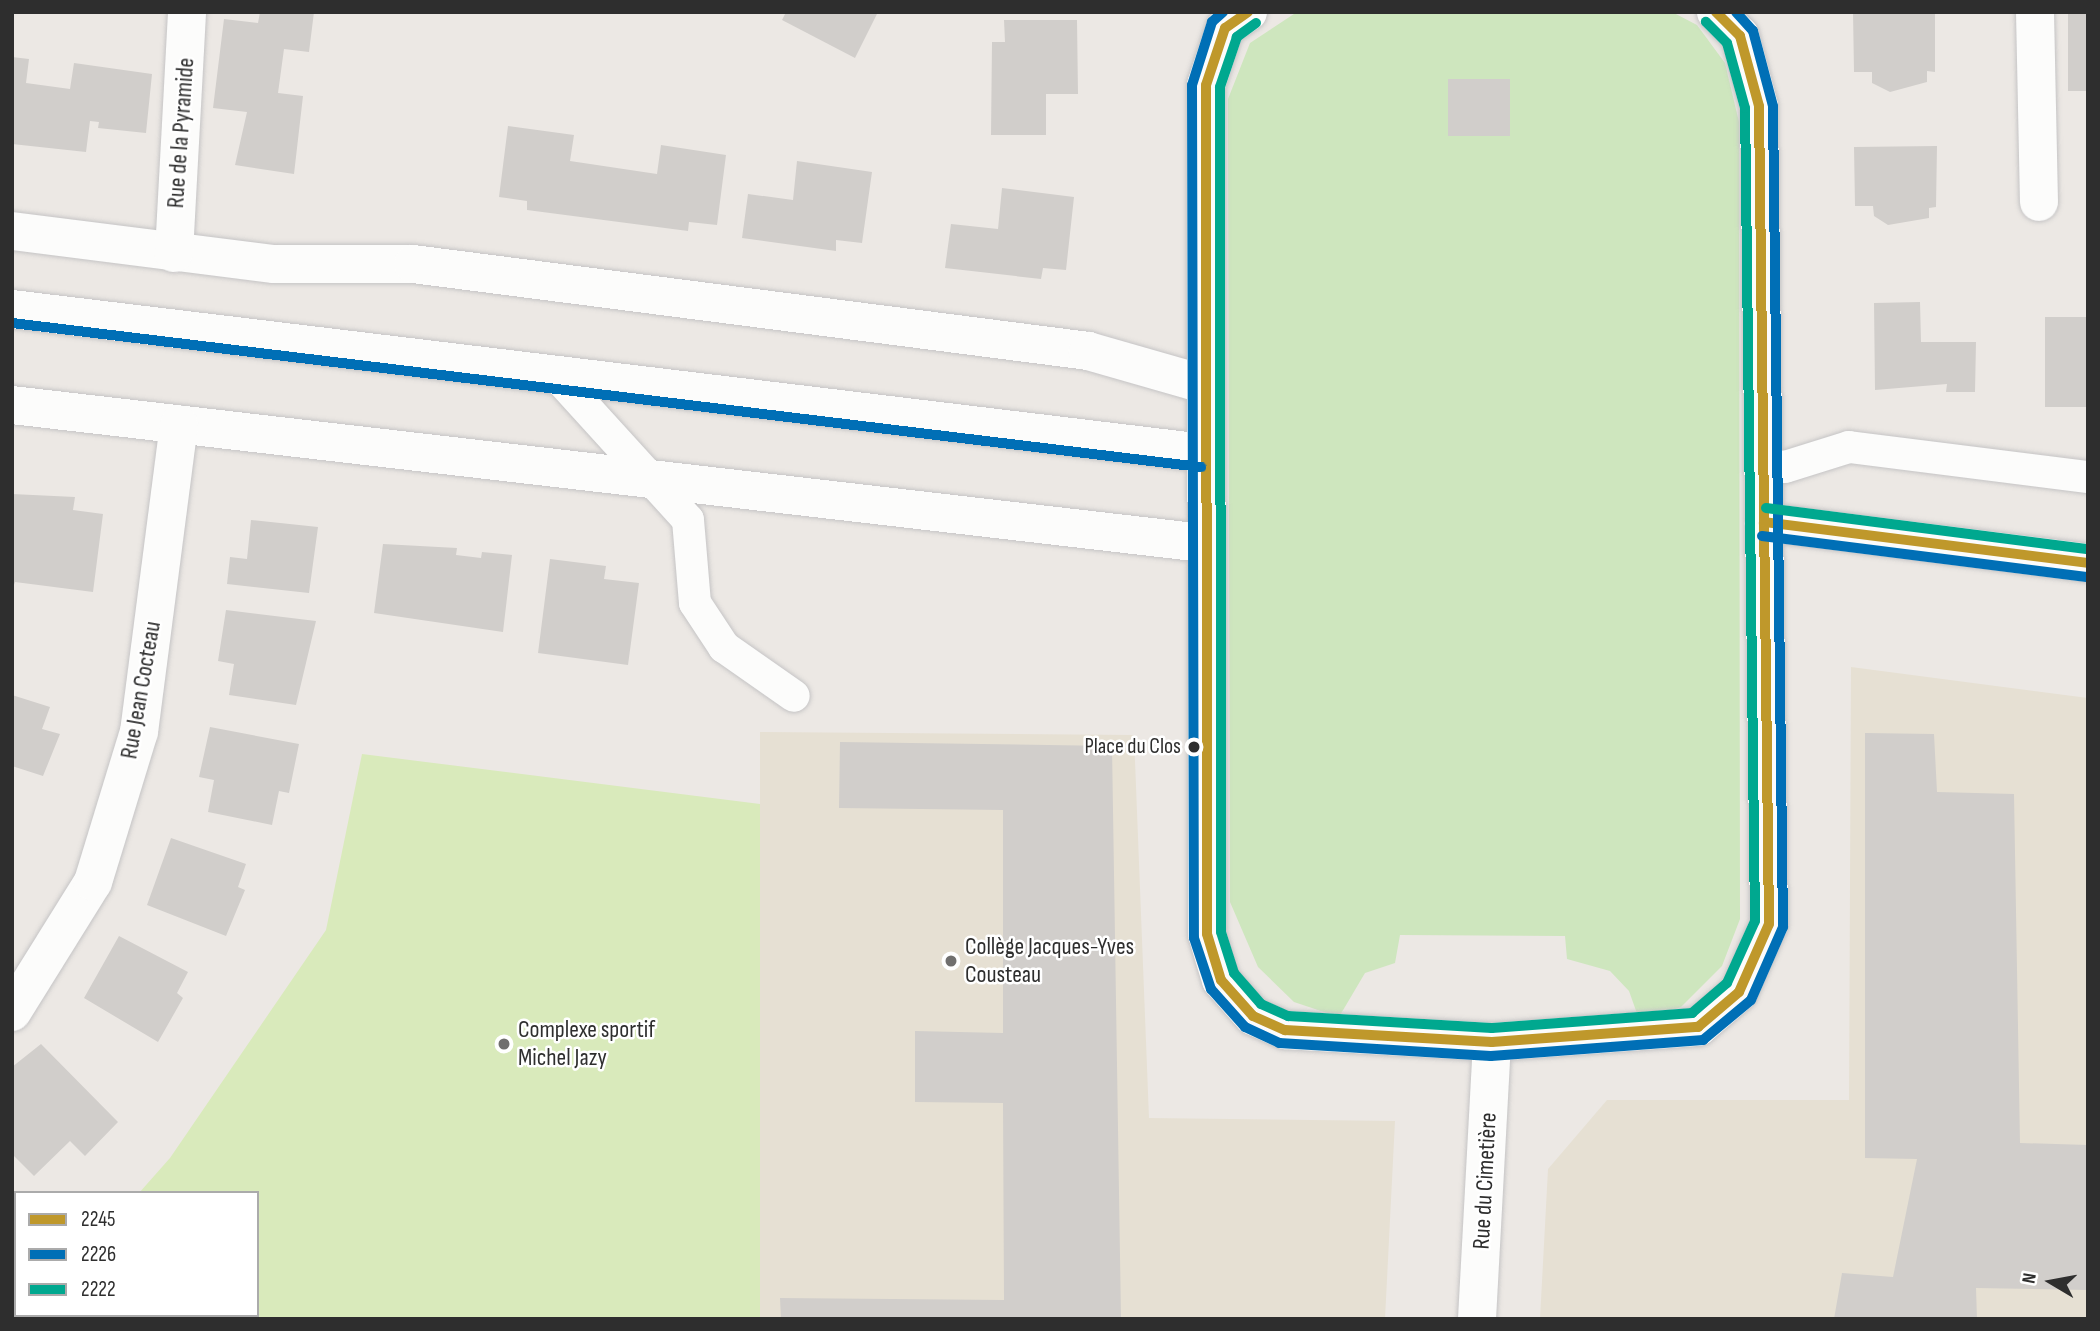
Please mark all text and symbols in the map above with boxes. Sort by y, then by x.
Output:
street label: Rue de la Pyramide [161,57,201,209]
street label: Rue Jean Cocteau [115,619,167,761]
place label: Place du Clos [1084,734,1181,760]
marker: Place du Clos [1187,740,1201,754]
place label: Collège Jacques-Yves Cousteau [965,933,1134,989]
marker: Collège Jacques-Yves Cousteau [943,953,959,969]
place label: Complexe sportif Michel Jazy [518,1016,655,1072]
marker: Complexe sportif Michel Jazy [496,1036,512,1052]
street label: Rue du Cimetière [1467,1112,1503,1250]
legend [14,1191,259,1317]
text: 2245 [81,1207,115,1232]
text: 2226 [81,1242,116,1267]
north arrow [2016,1247,2086,1317]
text: N [2018,1271,2042,1285]
text: 2222 [81,1277,116,1302]

